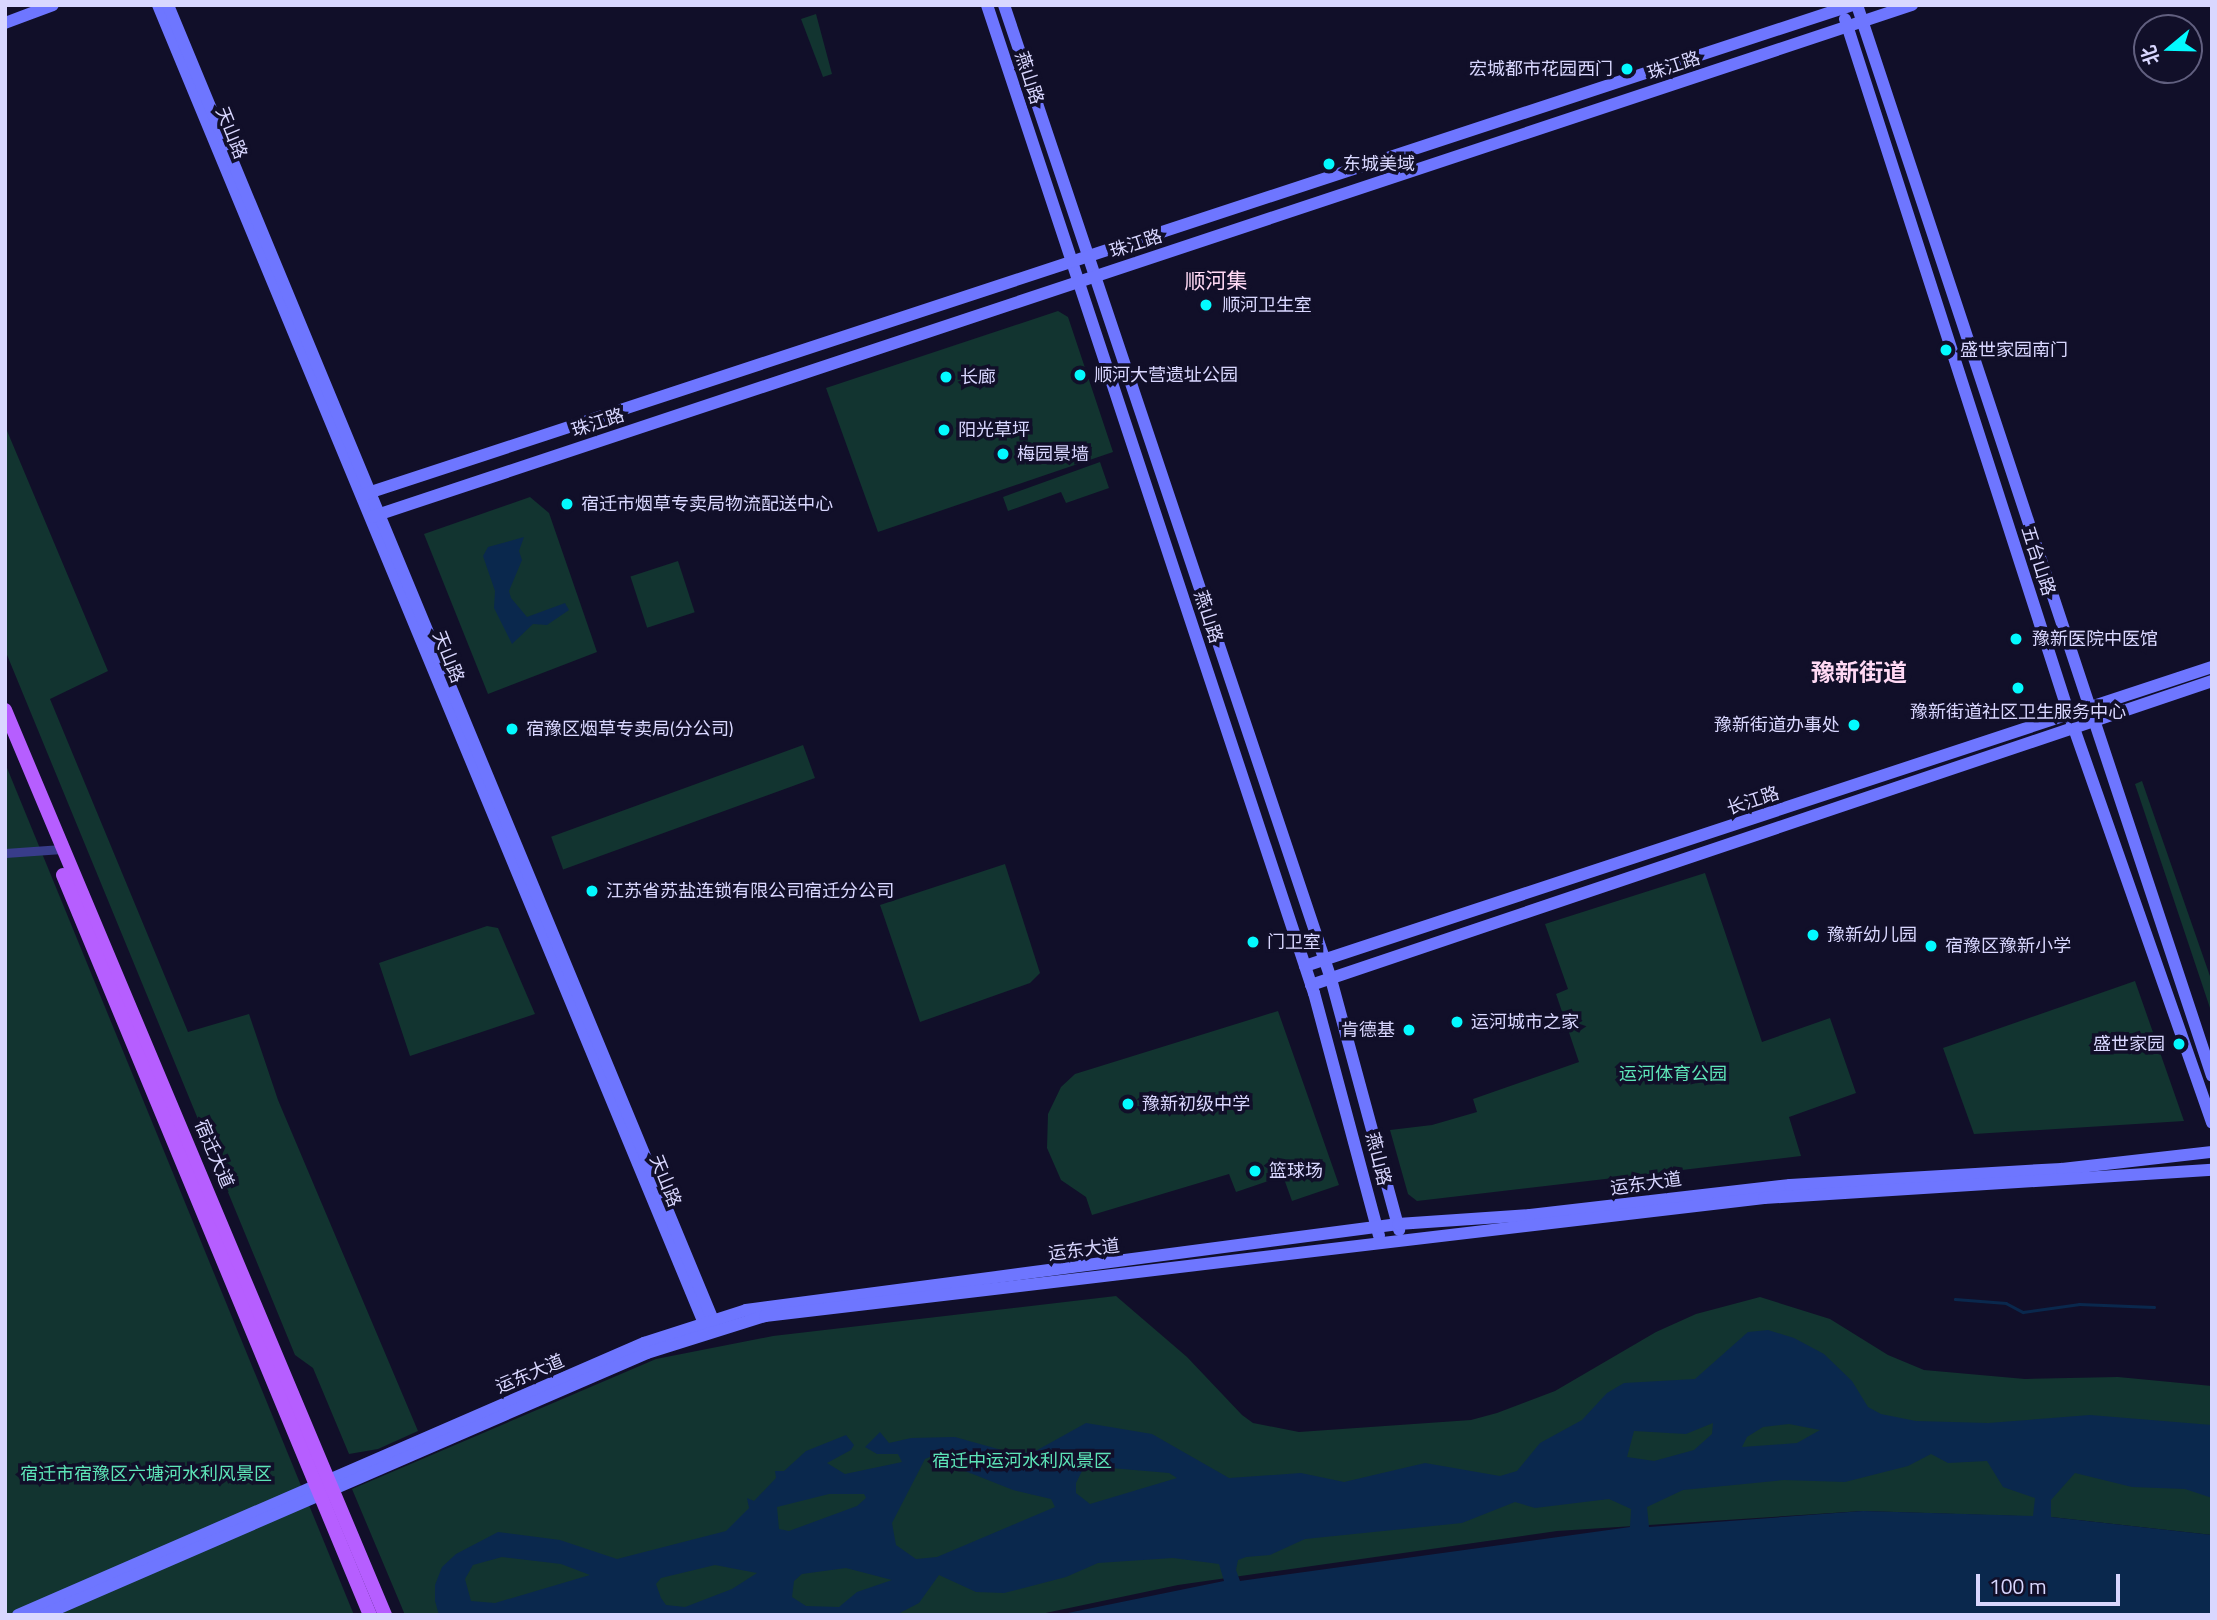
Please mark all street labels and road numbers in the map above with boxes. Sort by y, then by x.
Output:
street label: 珠江路 [1645,47,1703,85]
street label: 燕山路 [1010,49,1048,107]
street label: 天山路 [211,104,251,162]
street label: 珠江路 [1107,225,1165,263]
street label: 珠江路 [569,404,627,442]
street label: 五台山路 [2017,523,2059,599]
street label: 燕山路 [1189,588,1227,646]
street label: 天山路 [428,628,468,686]
street label: 长江路 [1724,782,1782,820]
street label: 宿迁大道 [190,1117,238,1191]
street label: 燕山路 [1361,1130,1395,1188]
street label: 天山路 [645,1152,685,1210]
street label: 运东大道 [1609,1168,1683,1200]
street label: 运东大道 [1047,1235,1121,1265]
street label: 运东大道 [493,1350,567,1398]

